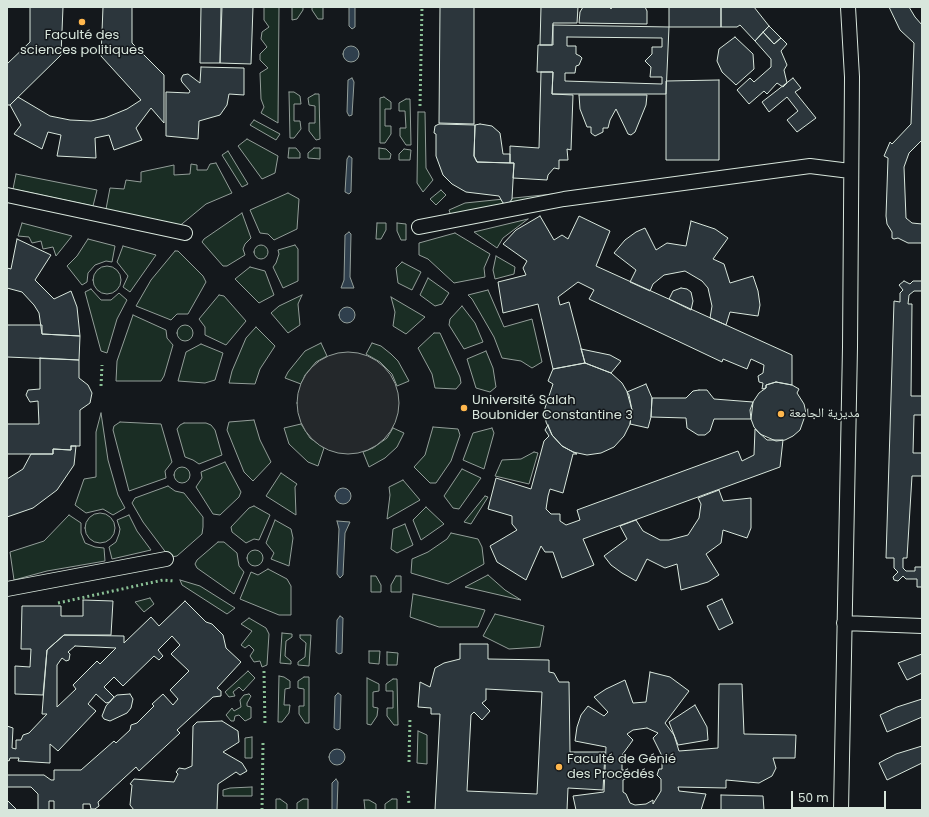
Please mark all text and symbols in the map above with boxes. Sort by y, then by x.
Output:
marker: Faculté des sciences politiques [77,17,87,27]
place label: Faculté des sciences politiques [20,28,144,59]
place label: Université Salah Boubnider Constantine 3 [472,393,633,424]
marker: Université Salah Boubnider Constantine 3 [459,403,469,413]
place label: مديرية الجامعة [789,406,860,422]
marker: مديرية الجامعة [776,409,786,419]
place label: Faculté de Génié des Procédés [567,752,676,783]
marker: Faculté de Génié des Procédés [554,762,564,772]
scale bar [793,783,888,809]
text: 50 m [798,789,829,806]

